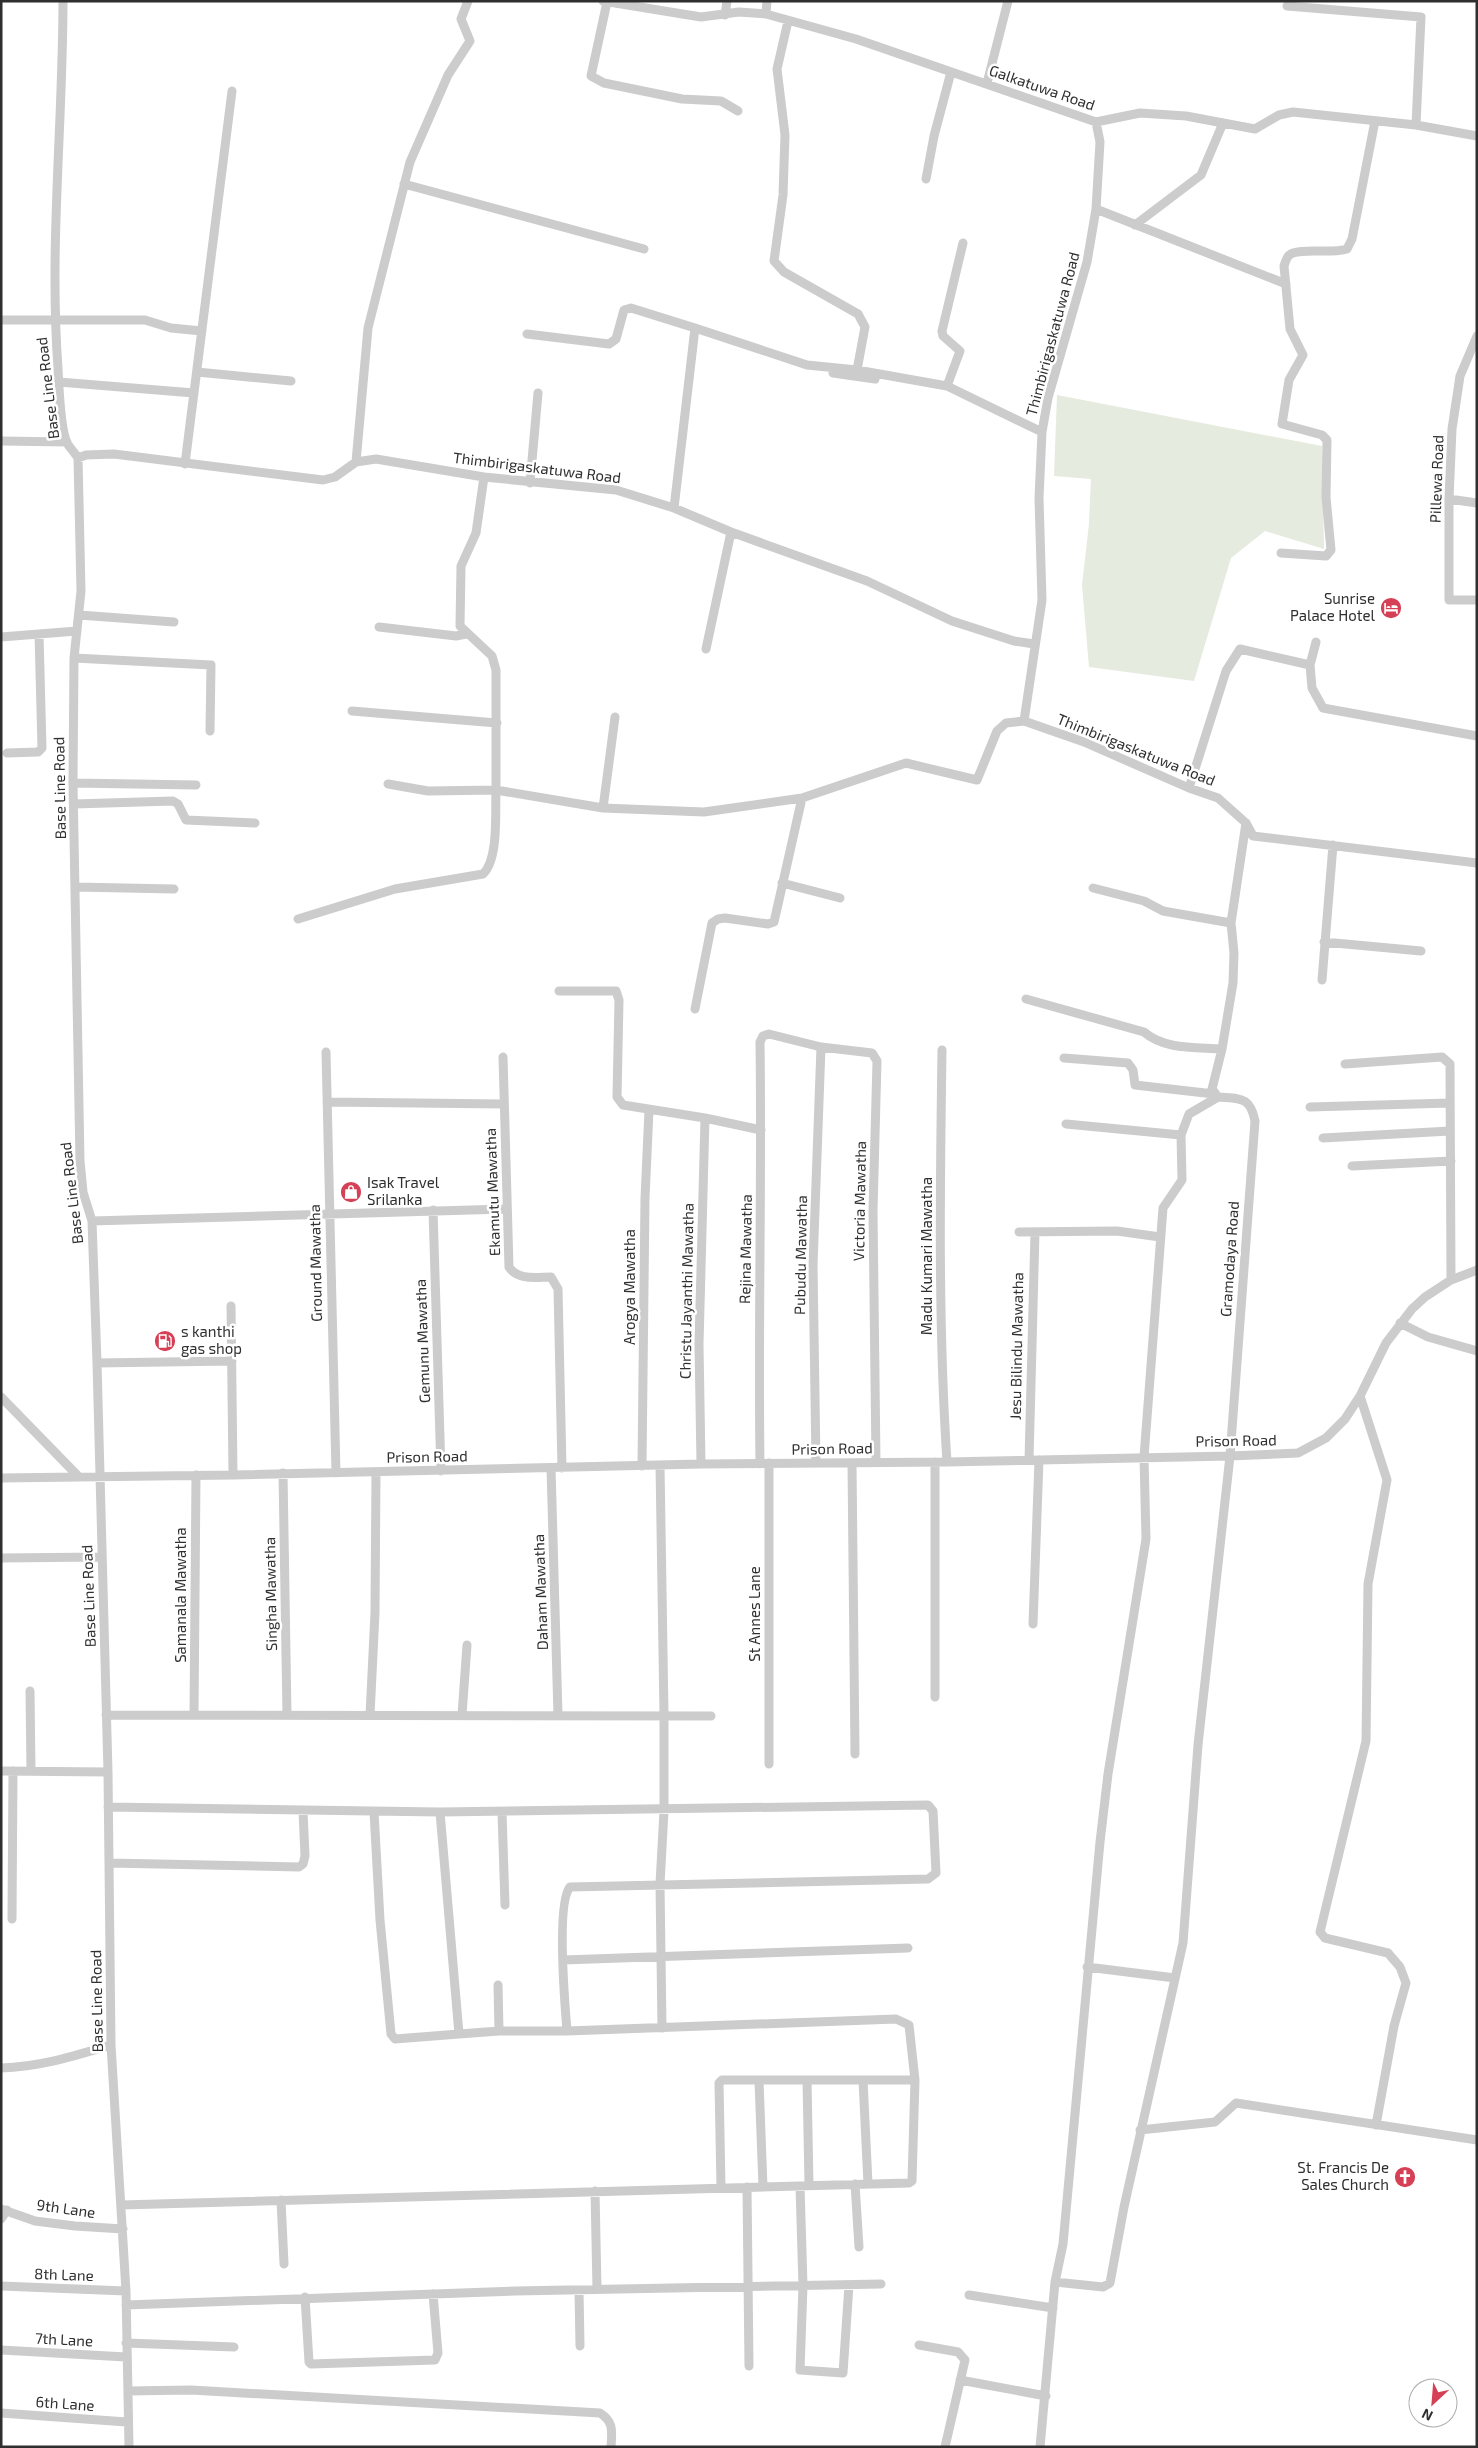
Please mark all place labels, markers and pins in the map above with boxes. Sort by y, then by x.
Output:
place label: Sunrise Palace Hotel [1290,589,1376,624]
hotel icon: Sunrise Palace Hotel [1379,596,1403,620]
place label: Isak Travel Srilanka [367,1173,440,1208]
shop icon: Isak Travel Srilanka [339,1180,363,1204]
place label: s kanthi gas shop [181,1322,242,1357]
fuel station icon: s kanthi gas shop [153,1329,177,1353]
place label: St. Francis De Sales Church [1297,2158,1389,2193]
church icon: St. Francis De Sales Church [1393,2165,1417,2189]

